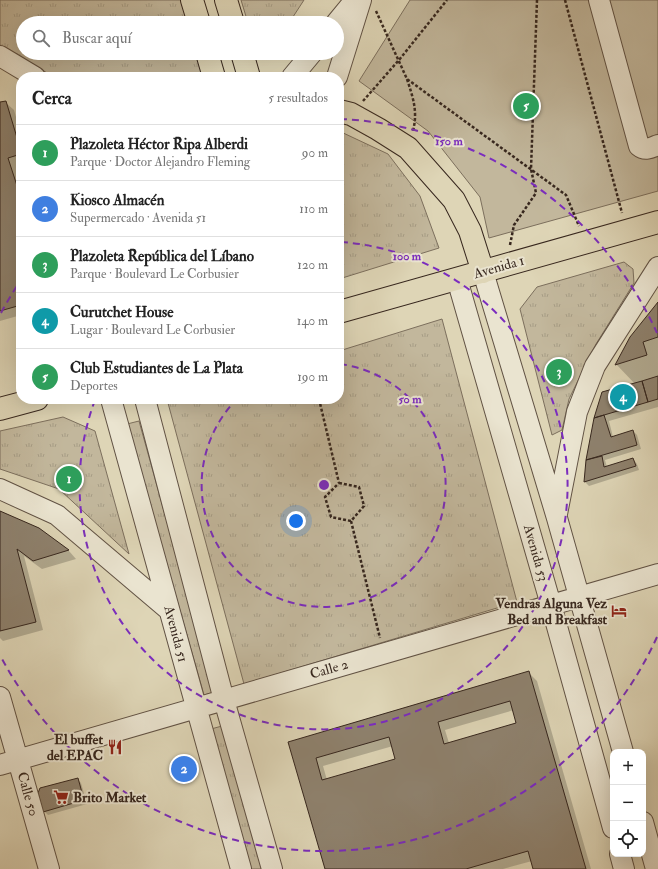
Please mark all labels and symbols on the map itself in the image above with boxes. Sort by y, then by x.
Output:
pin: 5 [513,91,539,121]
text: 150 m [435,134,463,149]
text: 100 m [393,249,422,264]
street label: Avenida 1 [471,252,526,283]
pin: 3 [546,357,572,387]
pin: 4 [610,382,636,412]
text: 50 m [398,392,422,407]
pin: 1 [56,464,82,494]
centre of rings [317,478,331,492]
your location [286,511,306,531]
street label: Avenida 53 [520,522,552,583]
place label: Vendras Alguna Vez Bed and Breakfast [495,595,607,628]
hotel icon: Vendras Alguna Vez Bed and Breakfast [610,602,628,620]
street label: Avenida 51 [160,603,192,664]
street label: Calle 2 [308,655,350,683]
place label: El buffet del EPAC [47,731,103,764]
restaurant icon: El buffet del EPAC [106,738,124,756]
pin: 2 [171,754,197,784]
street label: Calle 50 [14,770,42,818]
supermarket icon: Brito Market [52,788,70,806]
place label: Brito Market [73,789,147,806]

